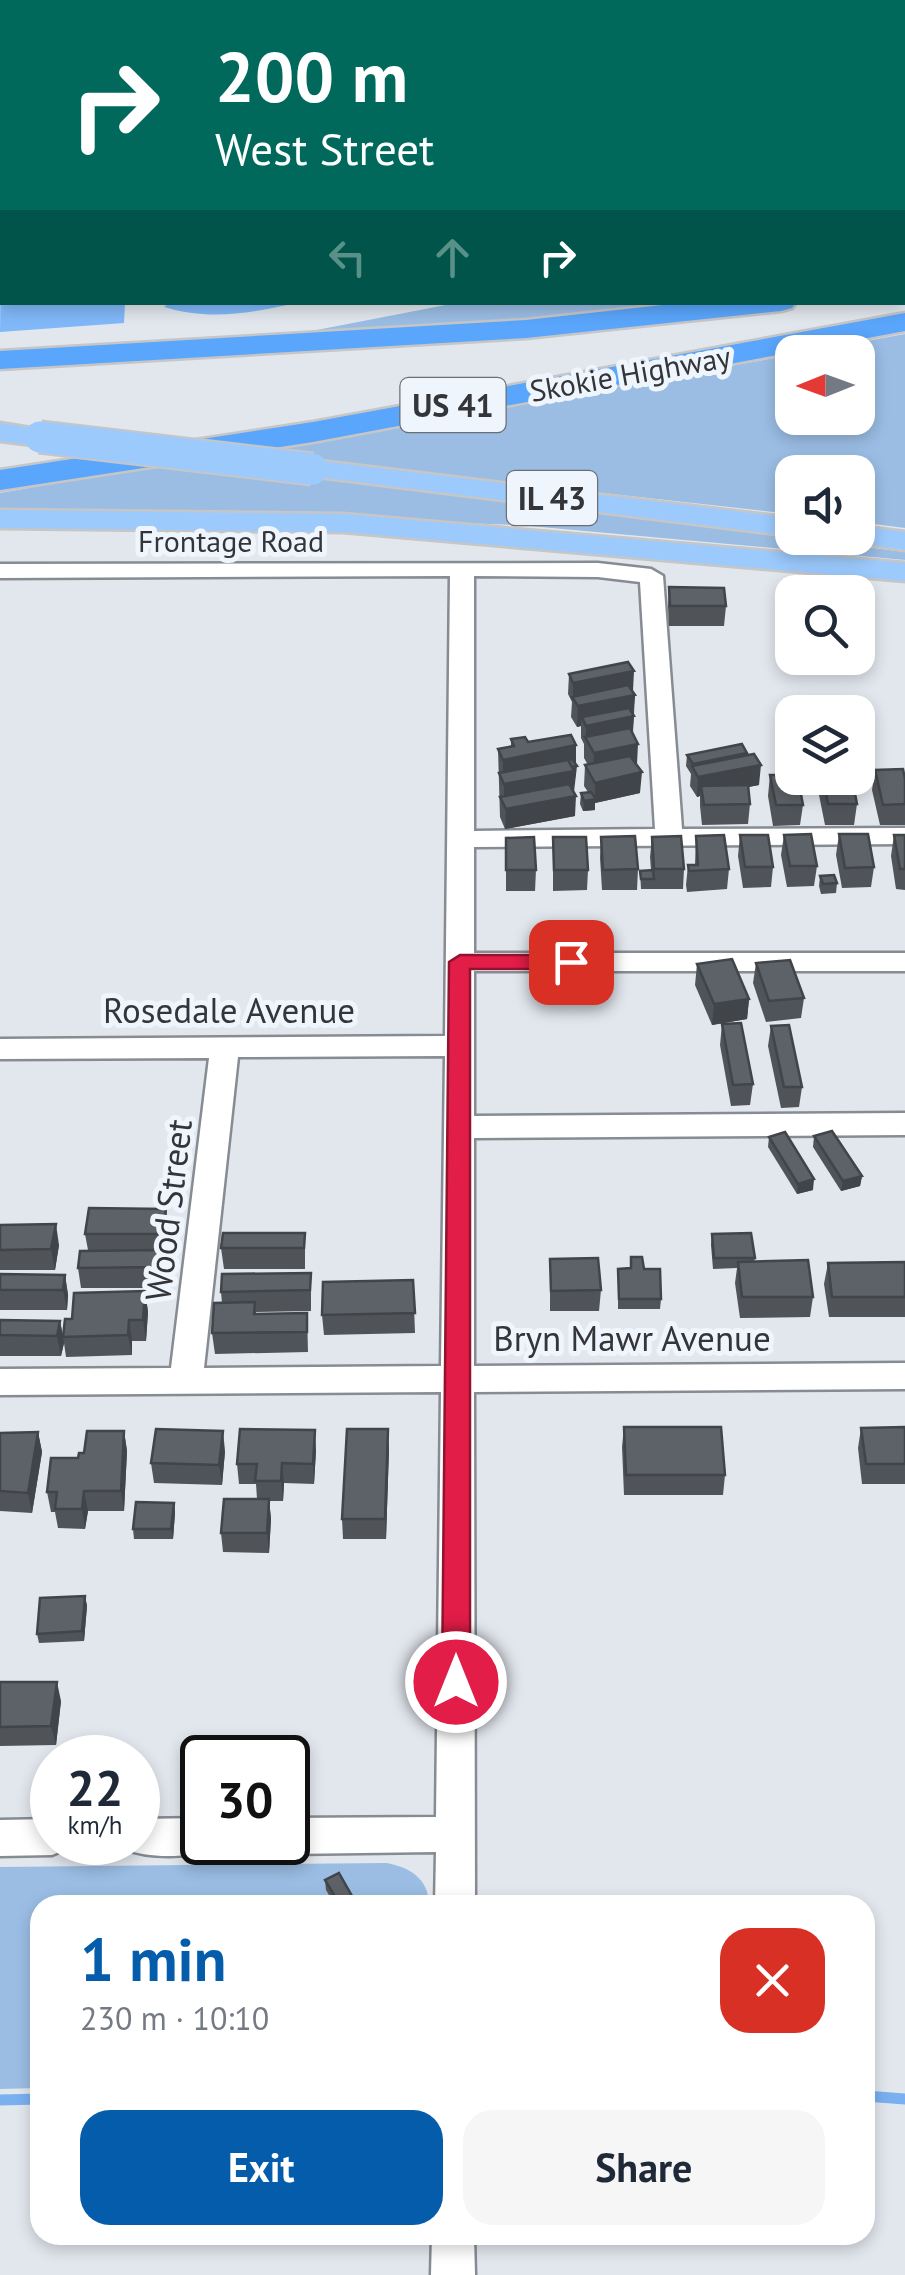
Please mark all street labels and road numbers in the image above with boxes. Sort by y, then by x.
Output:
street label: Skokie Highway [527,336,734,410]
road number: US 41 [400,378,506,432]
road number: IL 43 [507,471,597,525]
street label: Frontage Road [138,521,324,560]
street label: Rosedale Avenue [103,987,355,1033]
street label: Wood Street [134,1116,202,1303]
street label: Bryn Mawr Avenue [493,1315,771,1361]

